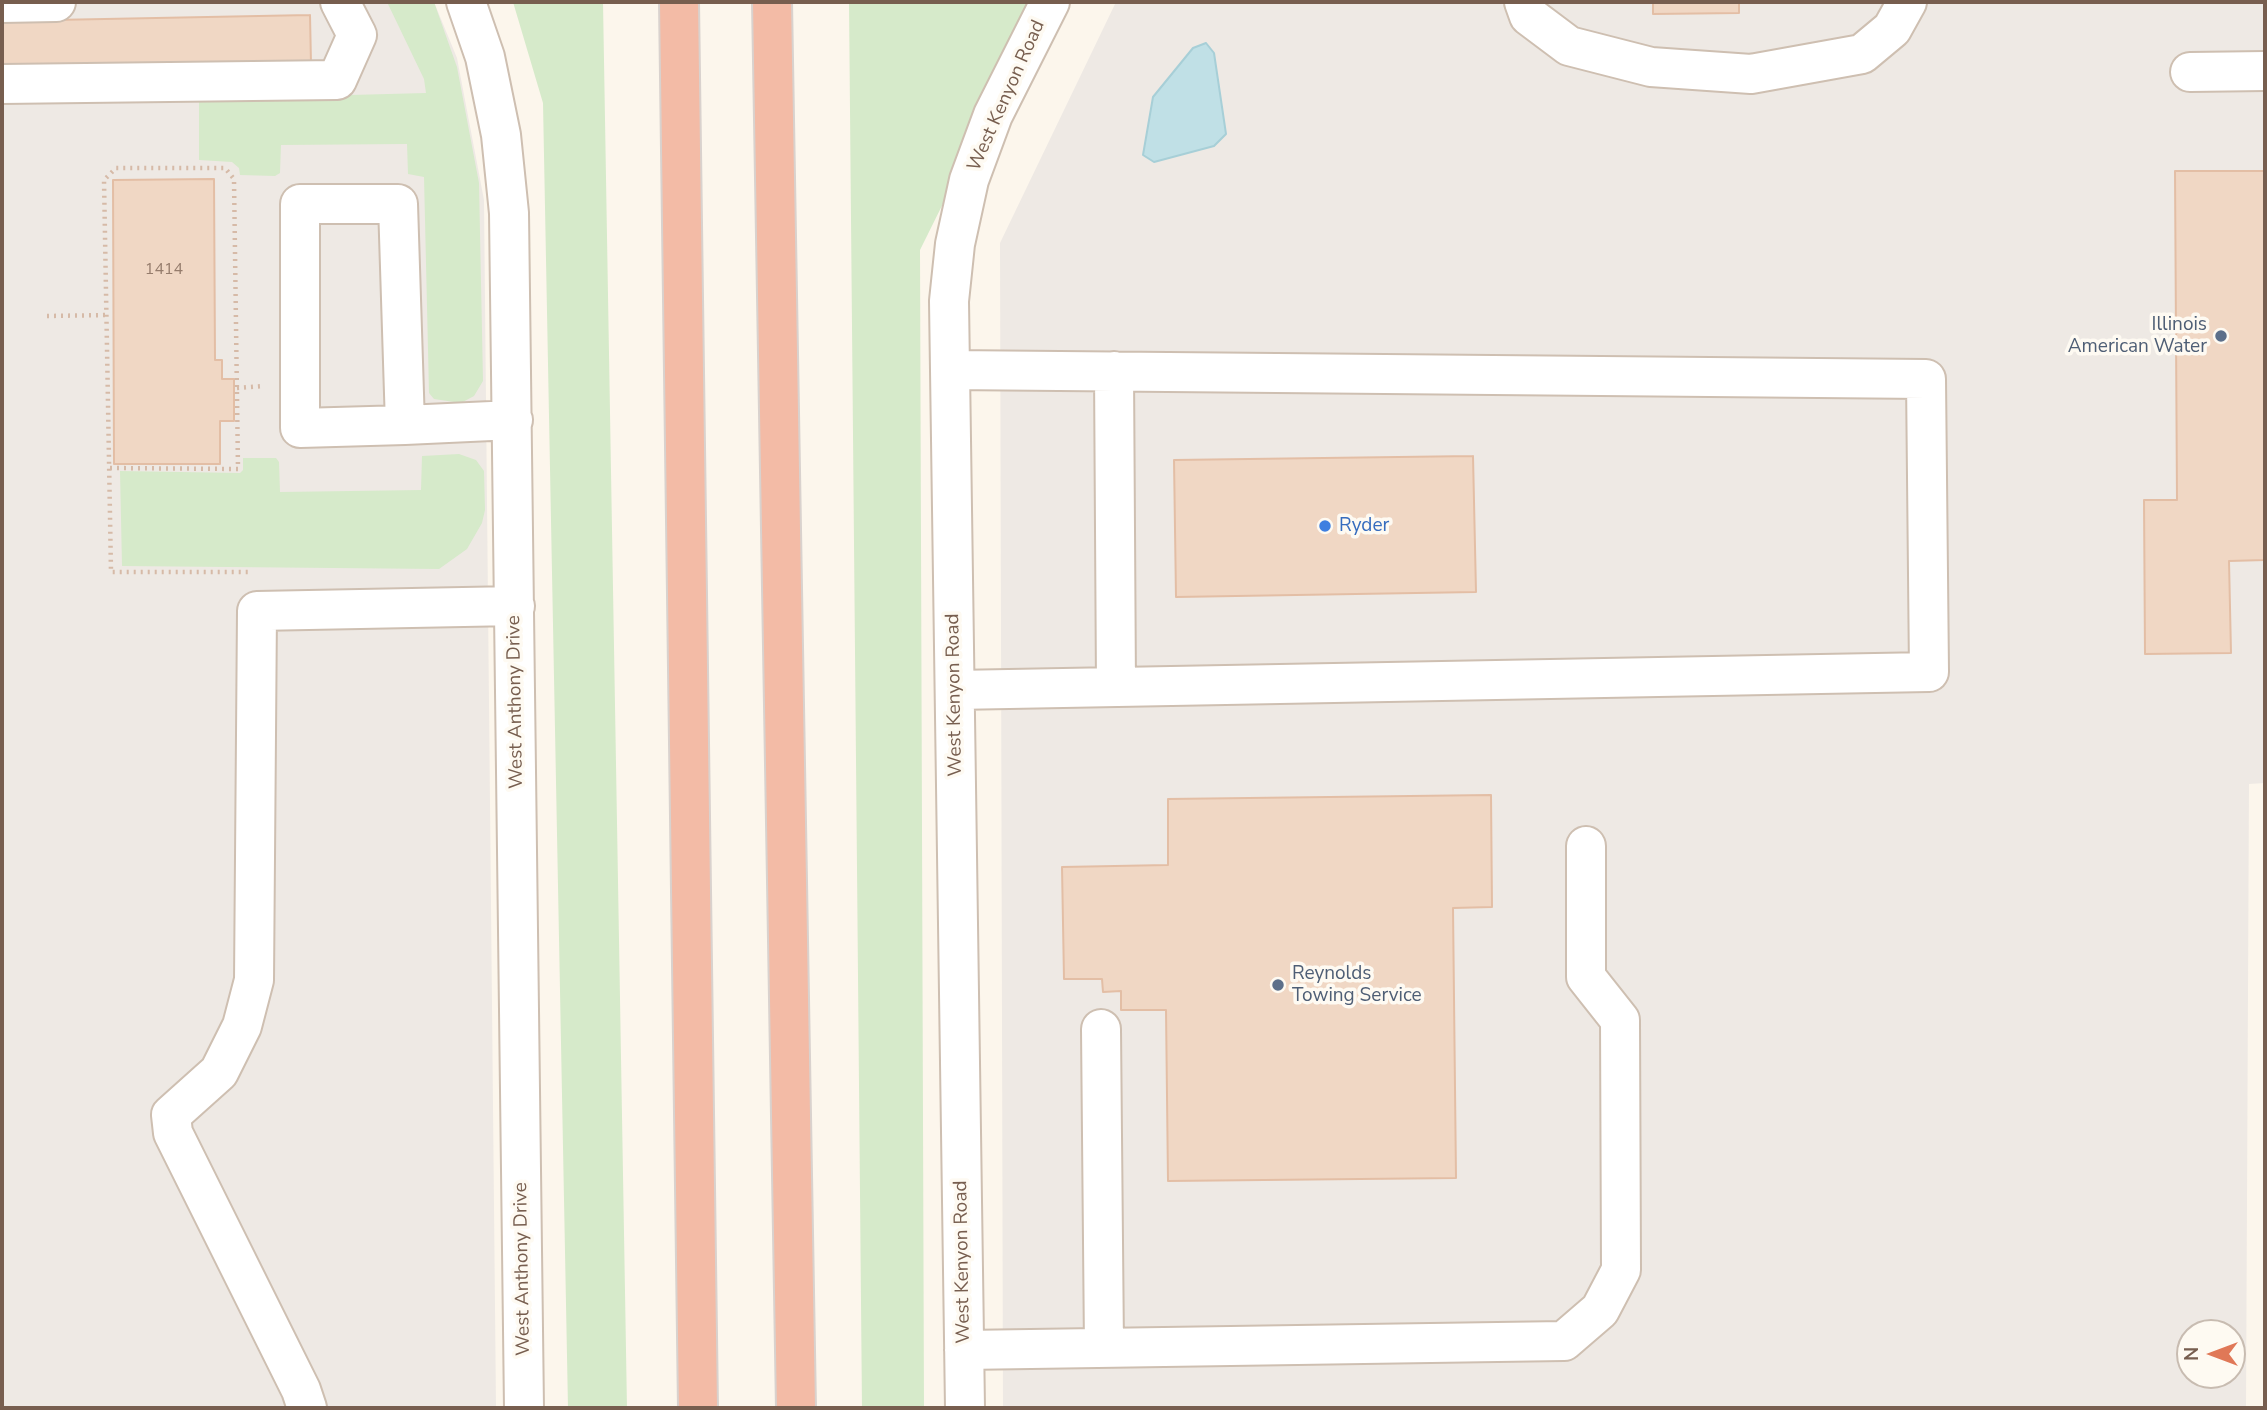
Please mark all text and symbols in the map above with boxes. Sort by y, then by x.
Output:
street label: West Kenyon Road [963,17,1051,175]
house number: 1414 [145,260,183,280]
place label: Illinois American Water [2068,314,2207,358]
marker: Illinois American Water [2213,328,2229,344]
place label: Ryder [1339,515,1389,537]
marker: Ryder [1317,518,1333,534]
street label: West Kenyon Road [942,613,968,777]
street label: West Anthony Drive [503,615,529,789]
place label: Reynolds Towing Service [1292,963,1422,1007]
marker: Reynolds Towing Service [1270,977,1286,993]
street label: West Kenyon Road [950,1180,976,1344]
street label: West Anthony Drive [510,1182,536,1356]
north arrow [2176,1319,2246,1389]
text: N [2179,1347,2205,1361]

